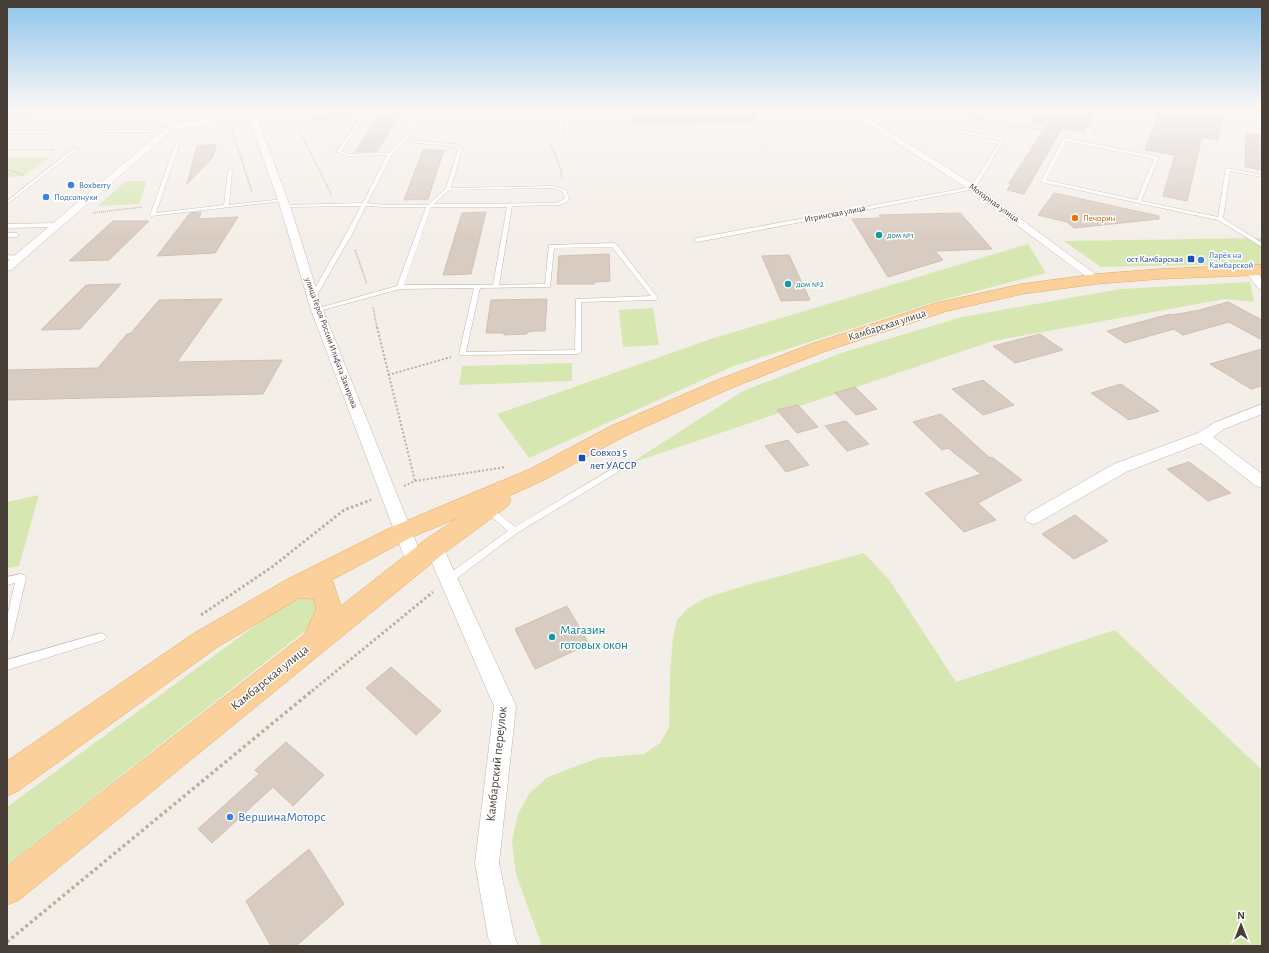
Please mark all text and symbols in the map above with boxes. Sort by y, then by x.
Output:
marker: Boxberry [66,180,76,190]
place label: Boxberry [79,181,111,190]
street label: Моторная улица [967,182,1021,224]
marker: Подсолнухи [41,192,51,202]
place label: Подсолнухи [54,193,98,202]
street label: Игринская улица [804,204,866,224]
marker: Печорин [1070,213,1080,223]
place label: Печорин [1083,214,1116,223]
marker: дом №1 [874,230,884,240]
place label: дом №1 [887,231,914,240]
place label: Ларёк на Камбарской [1209,251,1254,270]
marker: ост Камбарская [1186,254,1196,264]
place label: ост Камбарская [1127,255,1183,264]
marker: Ларёк на Камбарской [1196,255,1206,265]
street label: улица Героя России Ильфата Закирова [303,275,359,410]
marker: дом №2 [783,279,793,289]
place label: дом №2 [796,280,824,289]
street label: Камбарская улица [847,307,927,343]
place label: Совхоз 5 лет УАССР [590,447,637,471]
marker: Совхоз 5 лет УАССР [577,453,587,463]
place label: Магазин готовых окон [560,624,628,652]
marker: Магазин готовых окон [547,632,557,642]
street label: Камбарская улица [229,643,311,713]
street label: Камбарский переулок [484,706,510,822]
place label: ВершинаМоторс [238,811,326,824]
marker: ВершинаМоторс [225,812,235,822]
north arrow [1221,905,1261,945]
text: N [1237,910,1245,921]

